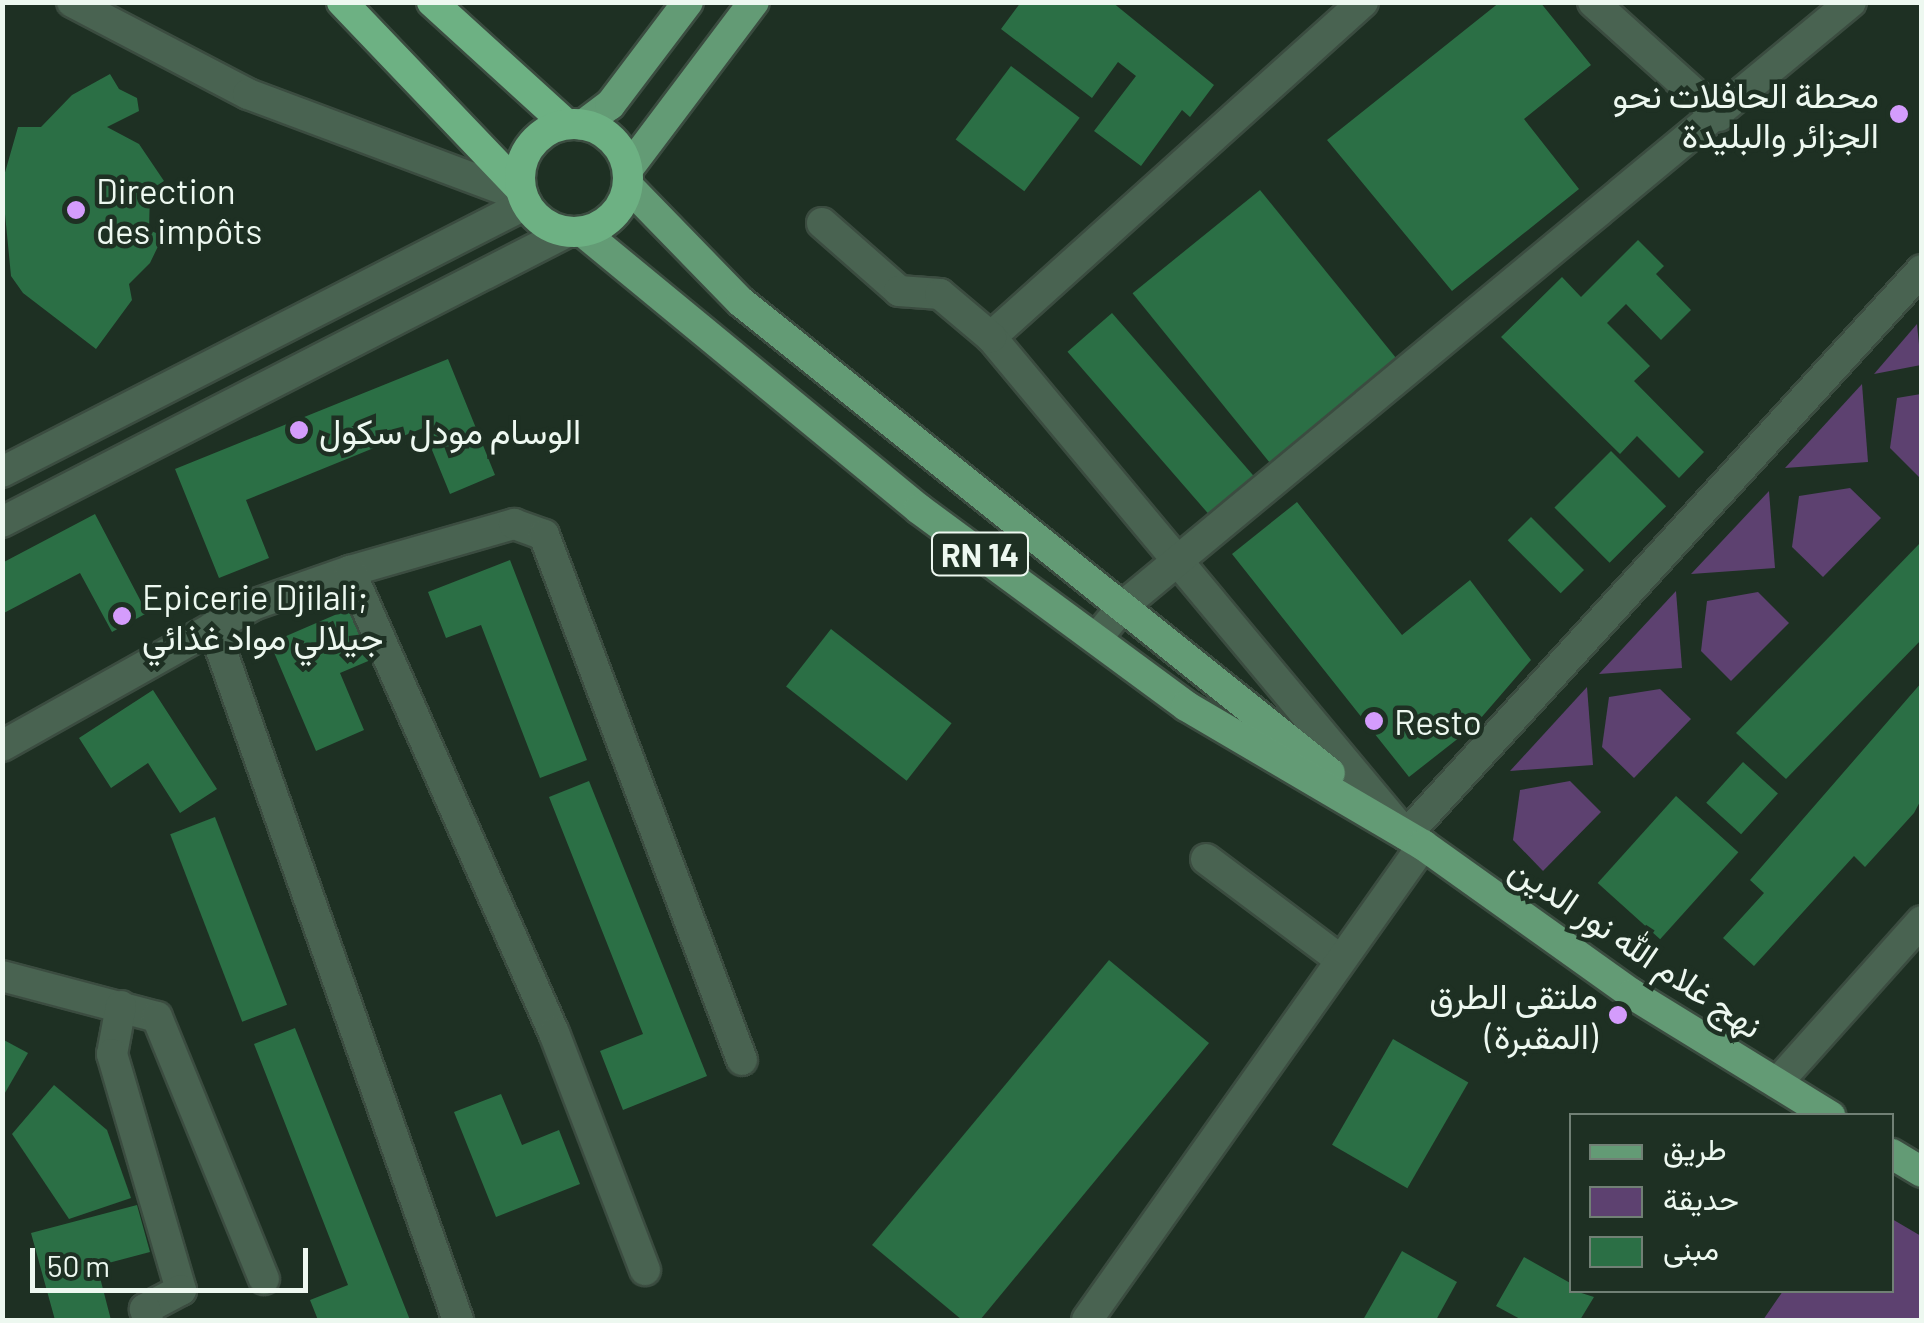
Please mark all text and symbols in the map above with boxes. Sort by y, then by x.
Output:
place label: محطة الحافلات نحو الجزائر والبليدة [1612,73,1879,155]
marker: محطة الحافلات نحو الجزائر والبليدة [1888,103,1910,125]
place label: Direction des impôts [96,169,262,251]
marker: Direction des impôts [65,199,87,221]
place label: الوسام مودل سكول [319,409,581,451]
marker: الوسام مودل سكول [288,419,310,441]
road number: RN 14 [930,527,1030,581]
place label: Epicerie Djilali; جيلالي مواد غذائي [142,575,384,657]
marker: Epicerie Djilali; جيلالي مواد غذائي [111,605,133,627]
place label: Resto [1394,700,1482,742]
marker: Resto [1363,710,1385,732]
street label: نهج غلام الله نور الدين [1503,846,1771,1046]
place label: ملتقى الطرق (المقبرة) [1429,974,1598,1056]
marker: ملتقى الطرق (المقبرة) [1607,1004,1629,1026]
legend [1569,1113,1894,1293]
text: طريق [1663,1130,1727,1166]
text: حديقة [1663,1180,1739,1216]
scale bar [35,1228,312,1290]
text: مبنى [1663,1230,1719,1266]
text: 50 m [47,1247,110,1283]

